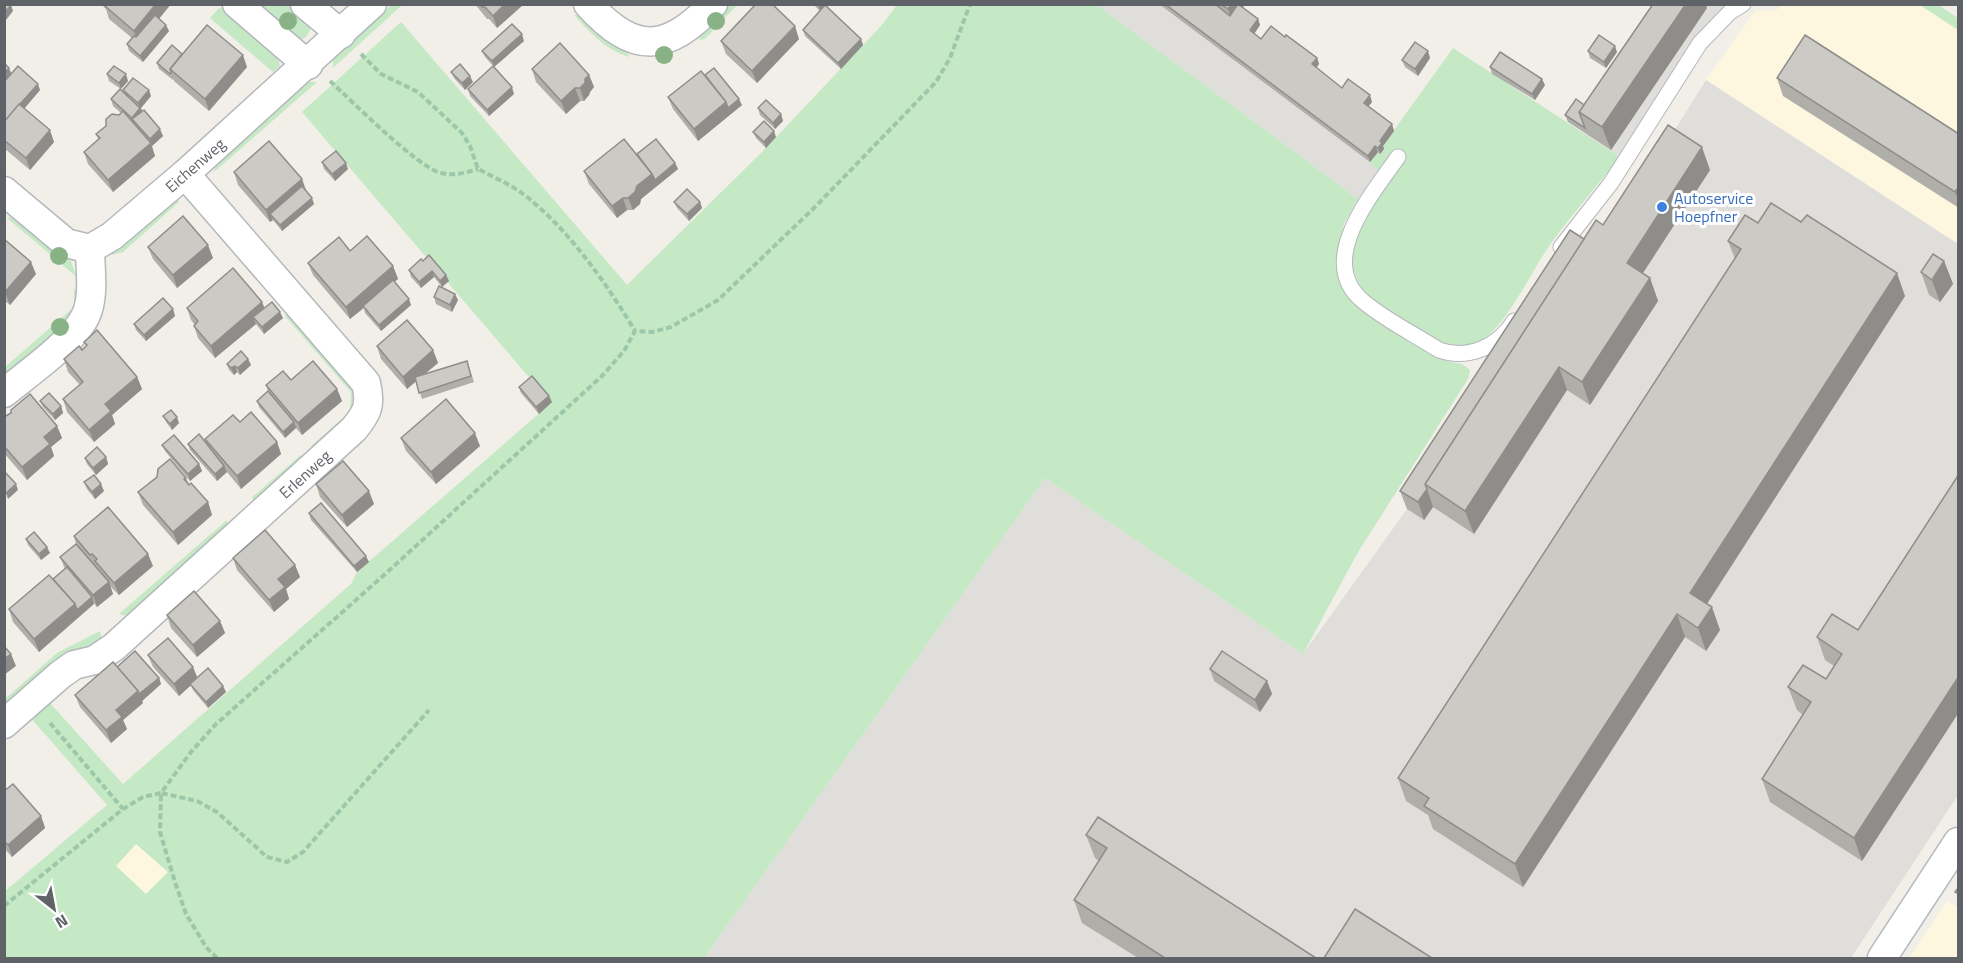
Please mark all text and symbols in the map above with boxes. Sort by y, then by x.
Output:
street label: Eichenweg [160,132,230,198]
place label: Autoservice Hoepfner [1674,186,1753,228]
marker: Autoservice Hoepfner [1655,200,1669,214]
street label: Erlenweg [274,444,336,504]
north arrow [24,879,84,939]
text: N [51,909,73,935]

